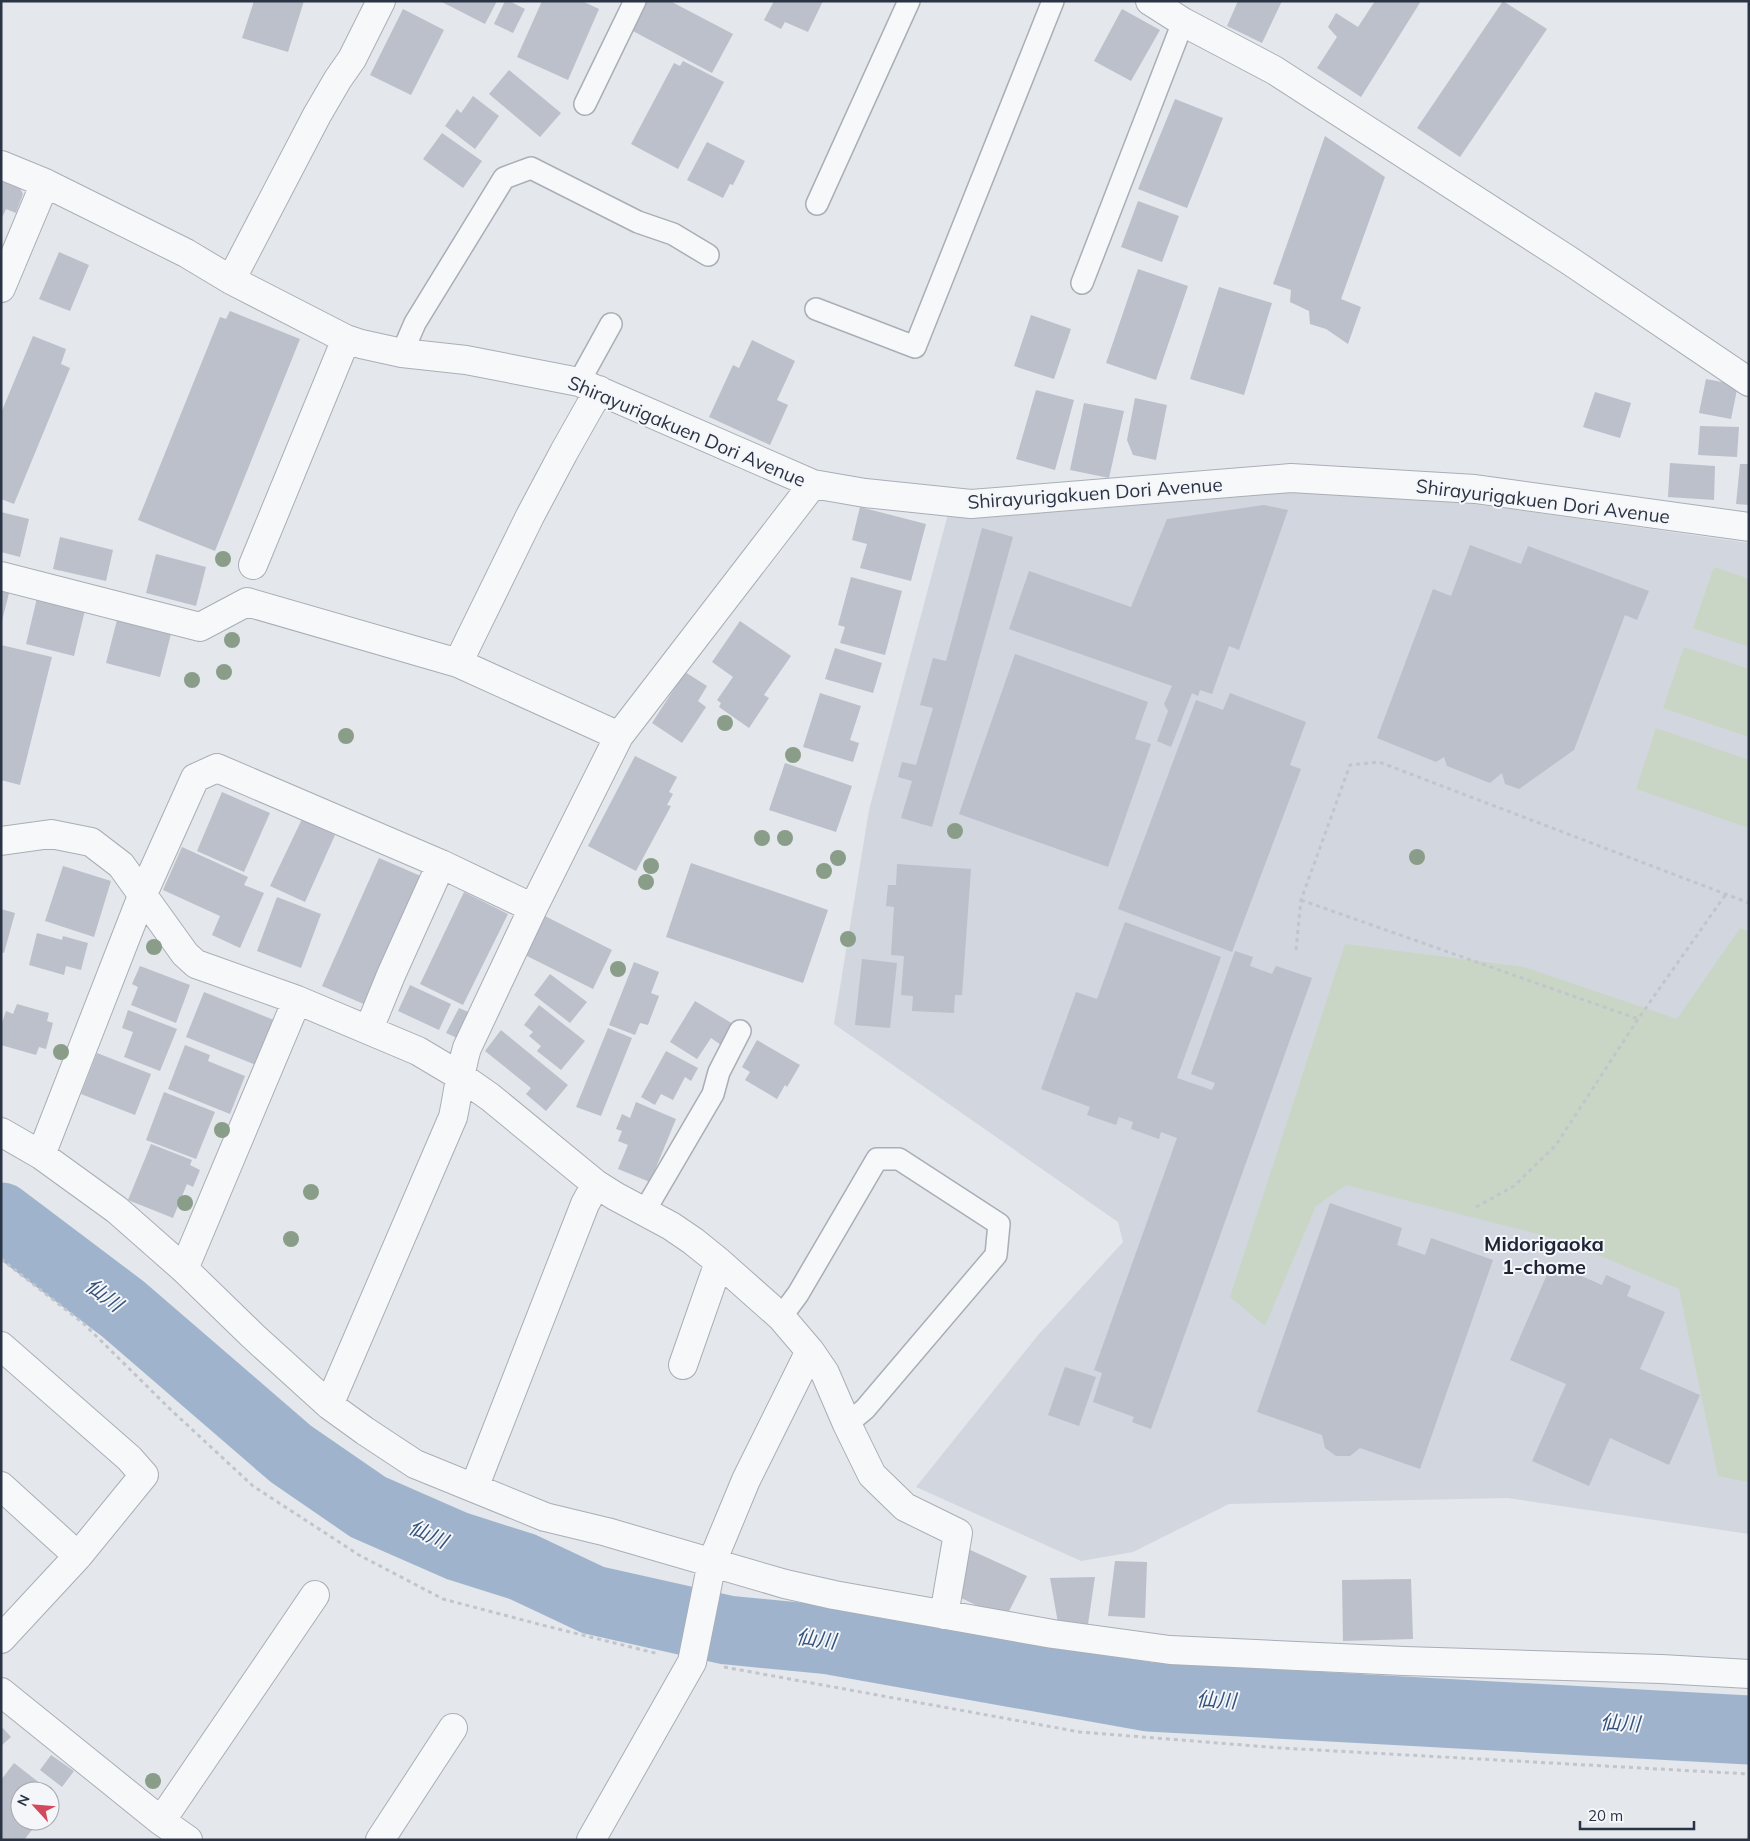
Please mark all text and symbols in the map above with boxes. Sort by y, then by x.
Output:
street label: Shirayurigakuen Dori Avenue [565,370,809,492]
street label: Shirayurigakuen Dori Avenue [967,472,1223,514]
street label: Shirayurigakuen Dori Avenue [1415,474,1671,528]
district label: Midorigaoka 1-chome [1484,1231,1604,1279]
water label: 仙川 [81,1273,129,1318]
water label: 仙川 [405,1514,453,1554]
water label: 仙川 [795,1624,839,1654]
water label: 仙川 [1195,1686,1239,1713]
water label: 仙川 [1599,1709,1643,1736]
north arrow [10,1781,60,1831]
text: N [13,1792,34,1809]
scale bar [1580,1798,1694,1830]
text: 20 m [1588,1806,1623,1825]

